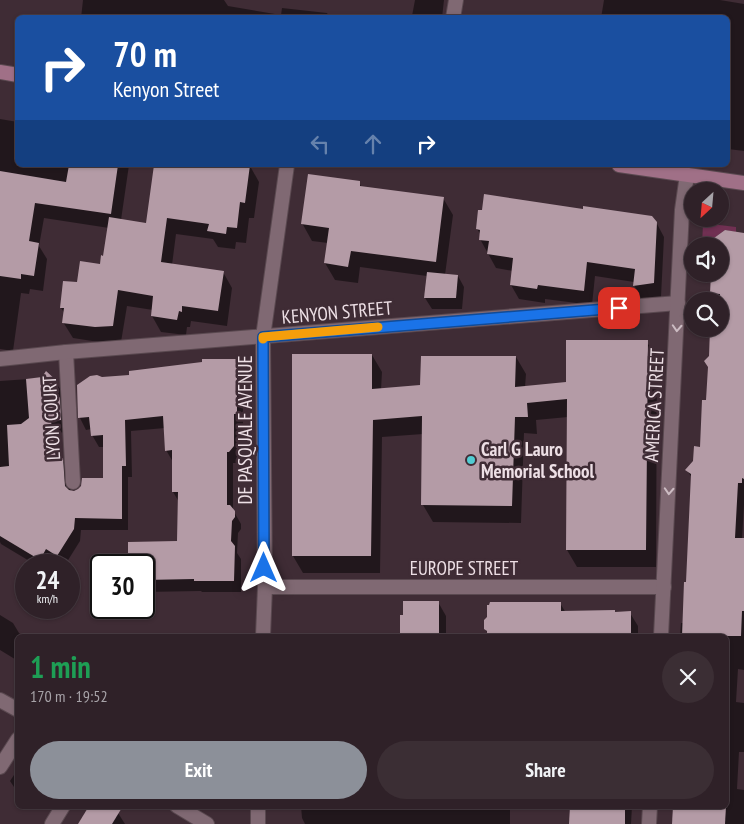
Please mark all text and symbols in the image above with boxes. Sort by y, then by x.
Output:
text: 70 m [113,31,177,77]
icon: right [30,35,95,100]
text: Kenyon Street [113,75,219,103]
icon: left [306,130,334,158]
icon: ahead [359,130,387,158]
icon: right [412,130,440,158]
north arrow [684,182,729,228]
map controls [684,182,729,337]
button: sound [684,237,729,282]
pin [598,287,640,329]
button: search [684,292,729,337]
icon: arrive [605,294,633,322]
street label: KENYON STREET [281,295,394,329]
one-way arrow [671,325,682,333]
street label: AMERICA STREET [639,347,669,463]
street label: DE PASQUALE AVENUE [233,355,257,505]
street label: LYON COURT [37,375,65,461]
place label: Carl G Lauro Memorial School [481,437,594,483]
marker: Carl G Lauro Memorial School [465,454,477,466]
one-way arrow [663,487,674,495]
position arrow [237,541,289,593]
speed limit sign: 30 [90,554,155,619]
street label: EUROPE STREET [410,556,519,580]
text: 24 [36,564,59,596]
text: km/h [37,591,58,606]
text: 1 min [30,647,91,686]
button: close [662,651,714,703]
text: 170 m · 19:52 [30,686,108,706]
button: Exit [30,741,367,799]
button: Share [377,741,714,799]

